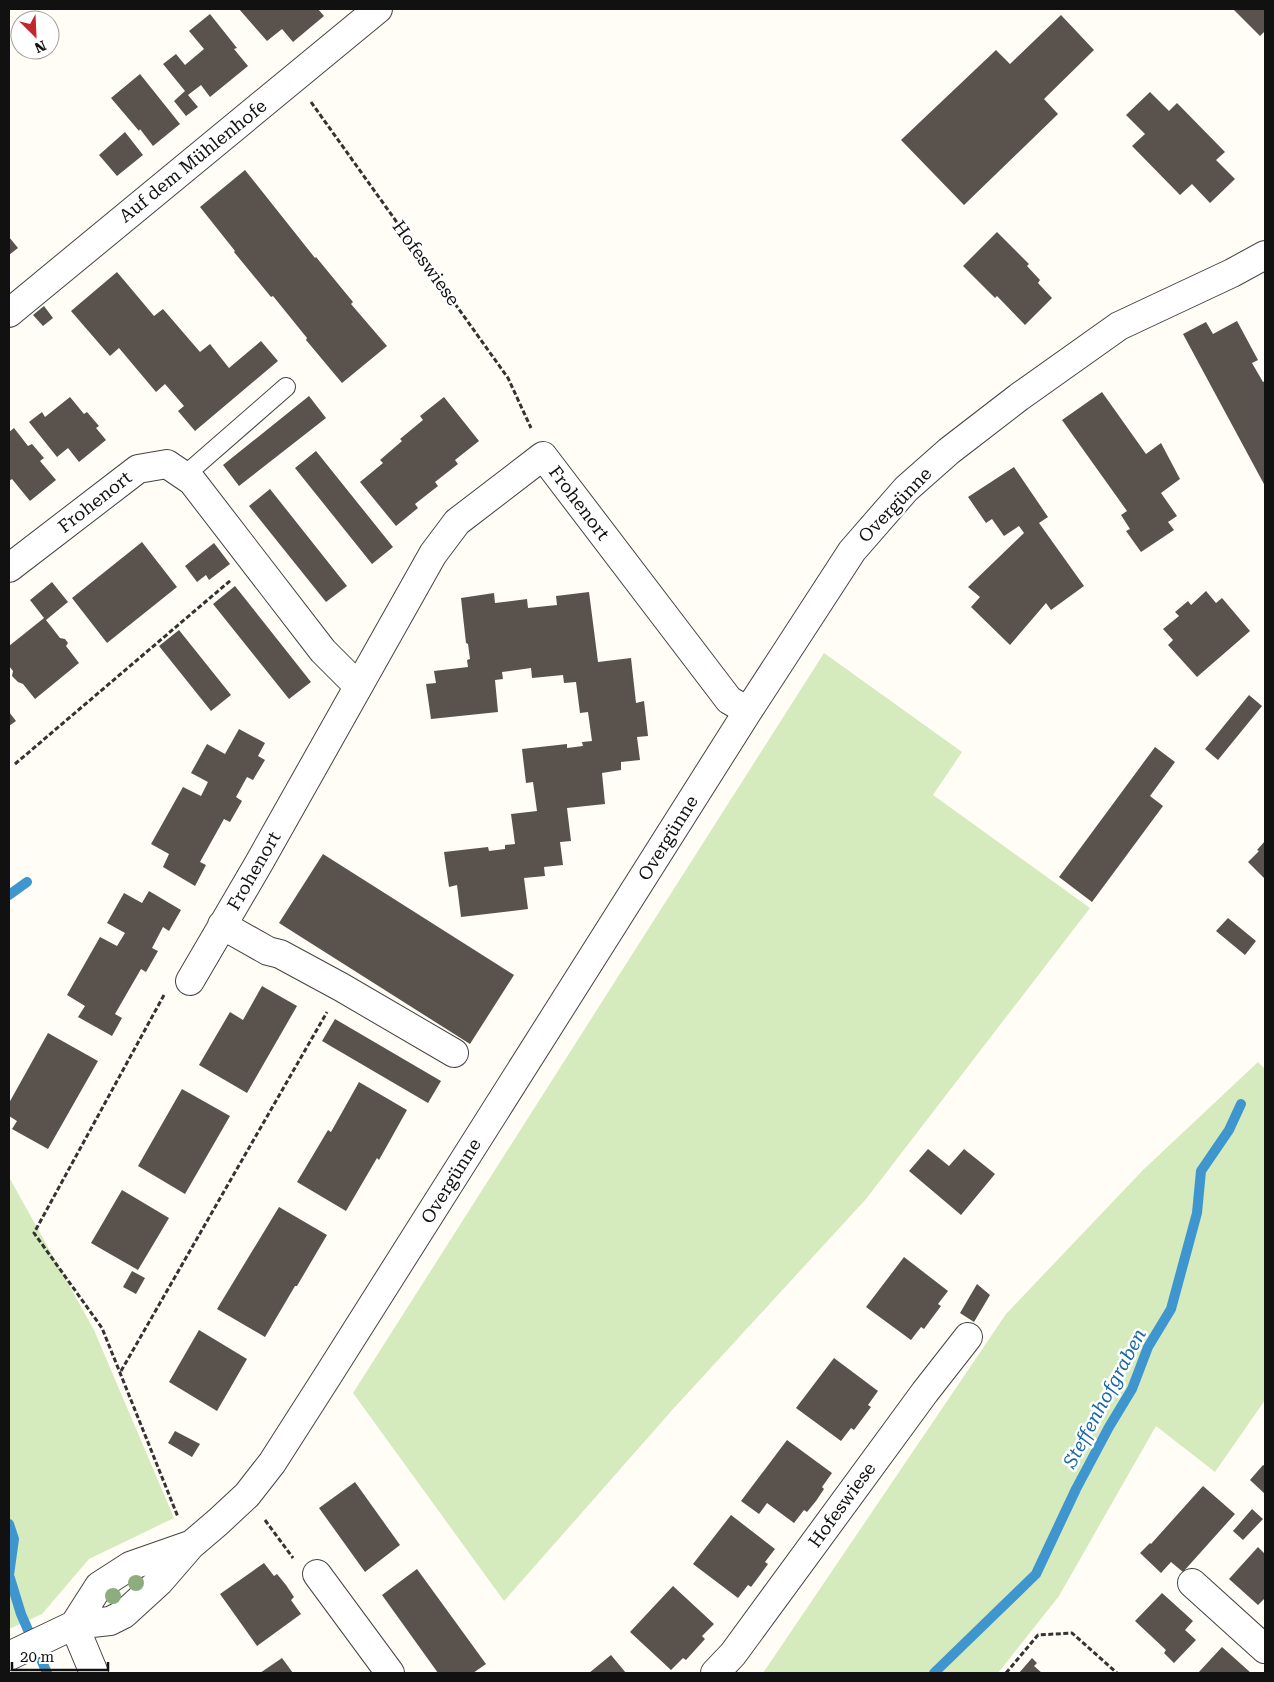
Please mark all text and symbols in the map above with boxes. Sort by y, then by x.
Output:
north arrow [10,10,60,60]
text: N [32,37,48,56]
street label: Auf dem Mühlenhofe [115,95,271,226]
street label: Hofeswiese [389,216,464,309]
street label: Frohenort [545,461,614,544]
street label: Overgünne [854,463,936,546]
street label: Frohenort [54,466,136,537]
street label: Overgünne [633,791,702,884]
street label: Frohenort [223,827,285,914]
street label: Overgünne [416,1134,485,1227]
water label: Steffenhofgraben [1058,1324,1151,1473]
street label: Hofeswiese [804,1458,879,1551]
scale bar [12,1640,109,1672]
text: 20 m [20,1648,55,1666]

